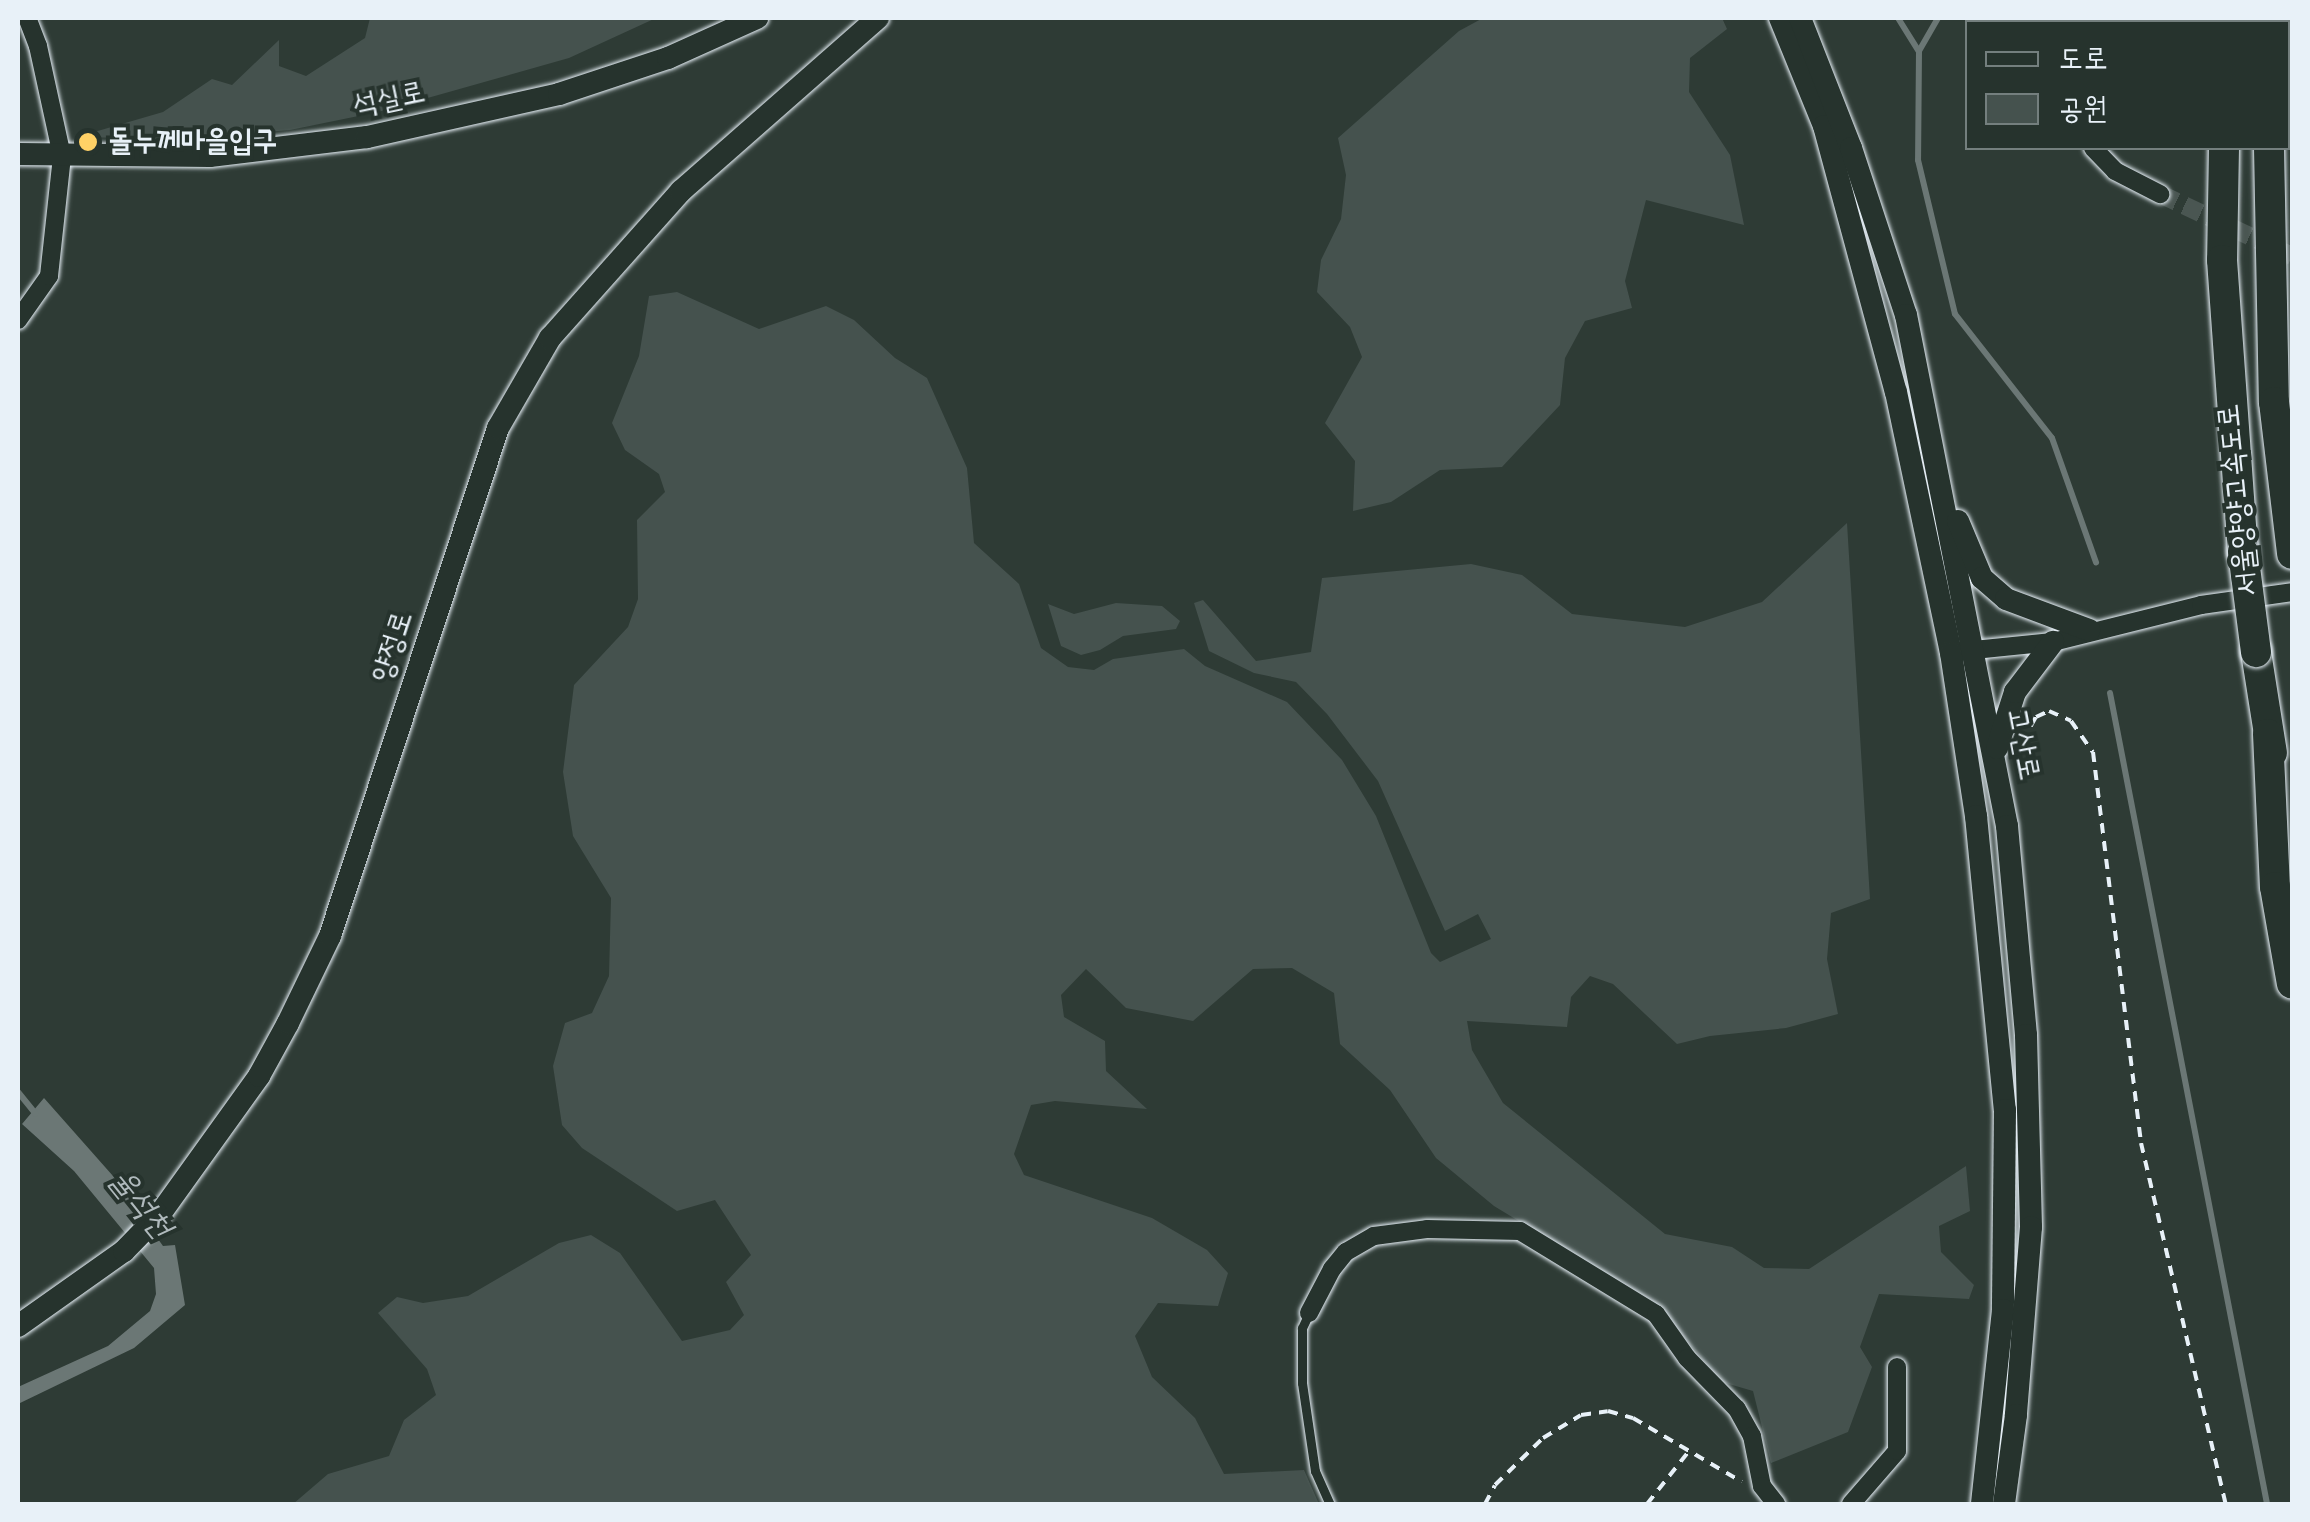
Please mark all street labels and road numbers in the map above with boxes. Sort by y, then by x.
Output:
street label: 석실로 [350,75,428,125]
street label: 서울양양고속도로 [2211,402,2267,598]
street label: 양정로 [365,607,421,687]
street label: 고산로 [1997,705,2047,783]

